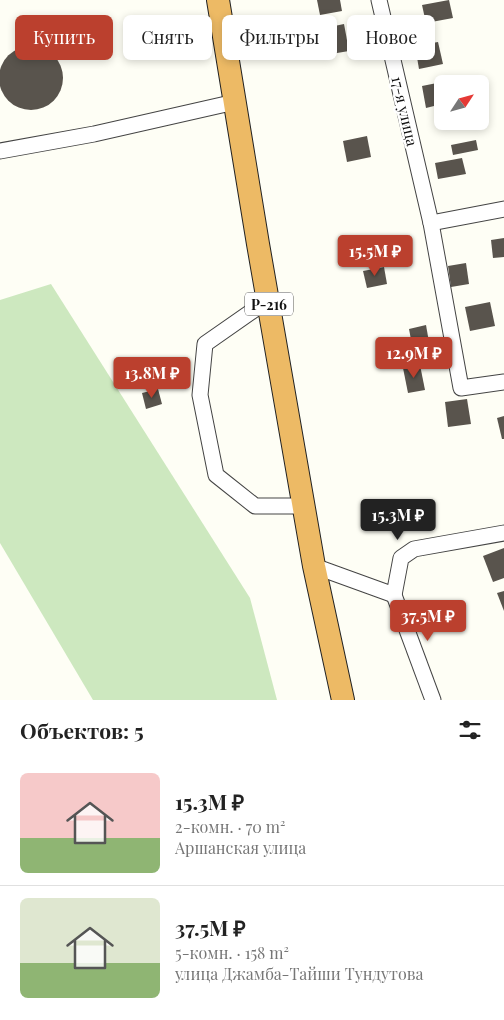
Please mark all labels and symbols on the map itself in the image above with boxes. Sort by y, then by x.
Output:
street label: 17-я улица [387,74,423,148]
north arrow [434,75,489,130]
pin: 15.5M ₽ [329,234,421,277]
road number: Р-216 [245,292,293,316]
pin: 12.9M ₽ [368,336,460,379]
pin: 13.8M ₽ [106,356,198,399]
pin: 15.3M ₽ [352,498,444,541]
pin: 37.5M ₽ [382,600,474,642]

